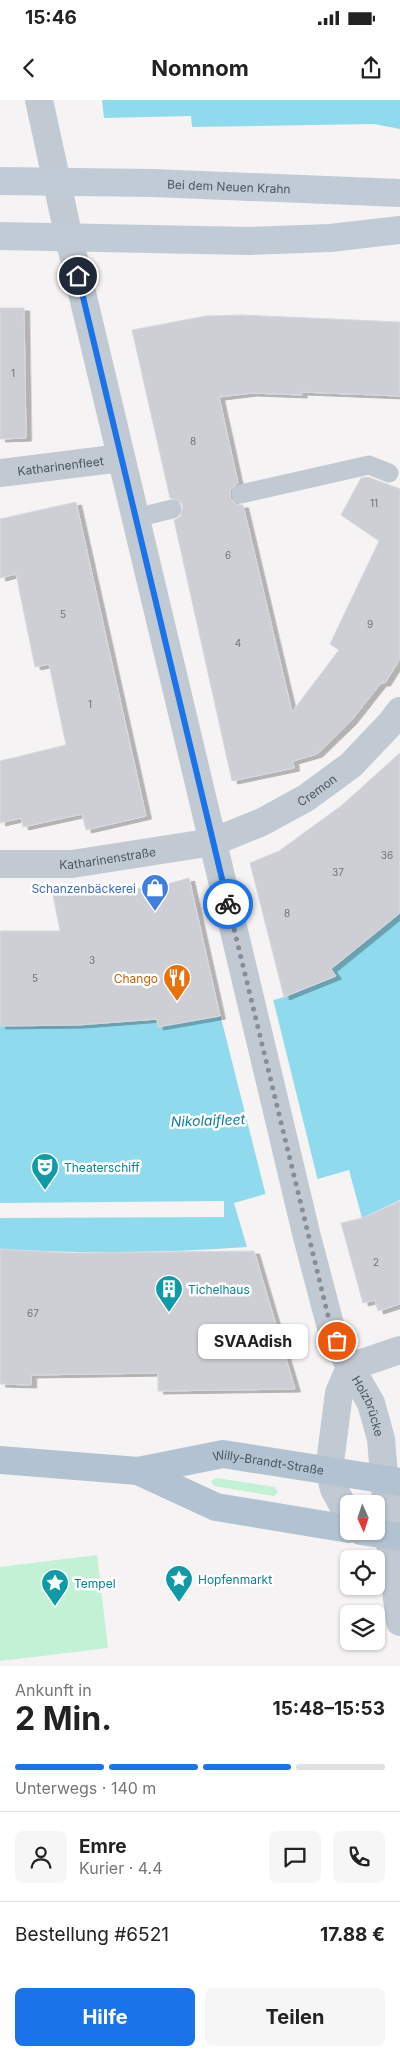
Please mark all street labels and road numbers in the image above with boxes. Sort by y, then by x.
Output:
street label: Bei dem Neuen Krahn [167,176,291,196]
street label: Katharinenfleet [17,453,105,478]
street label: Cremon [294,771,339,809]
street label: Katharinenstraße [59,844,157,872]
street label: Holzbrücke [349,1373,387,1438]
street label: Willy-Brandt-Straße [211,1446,325,1477]

